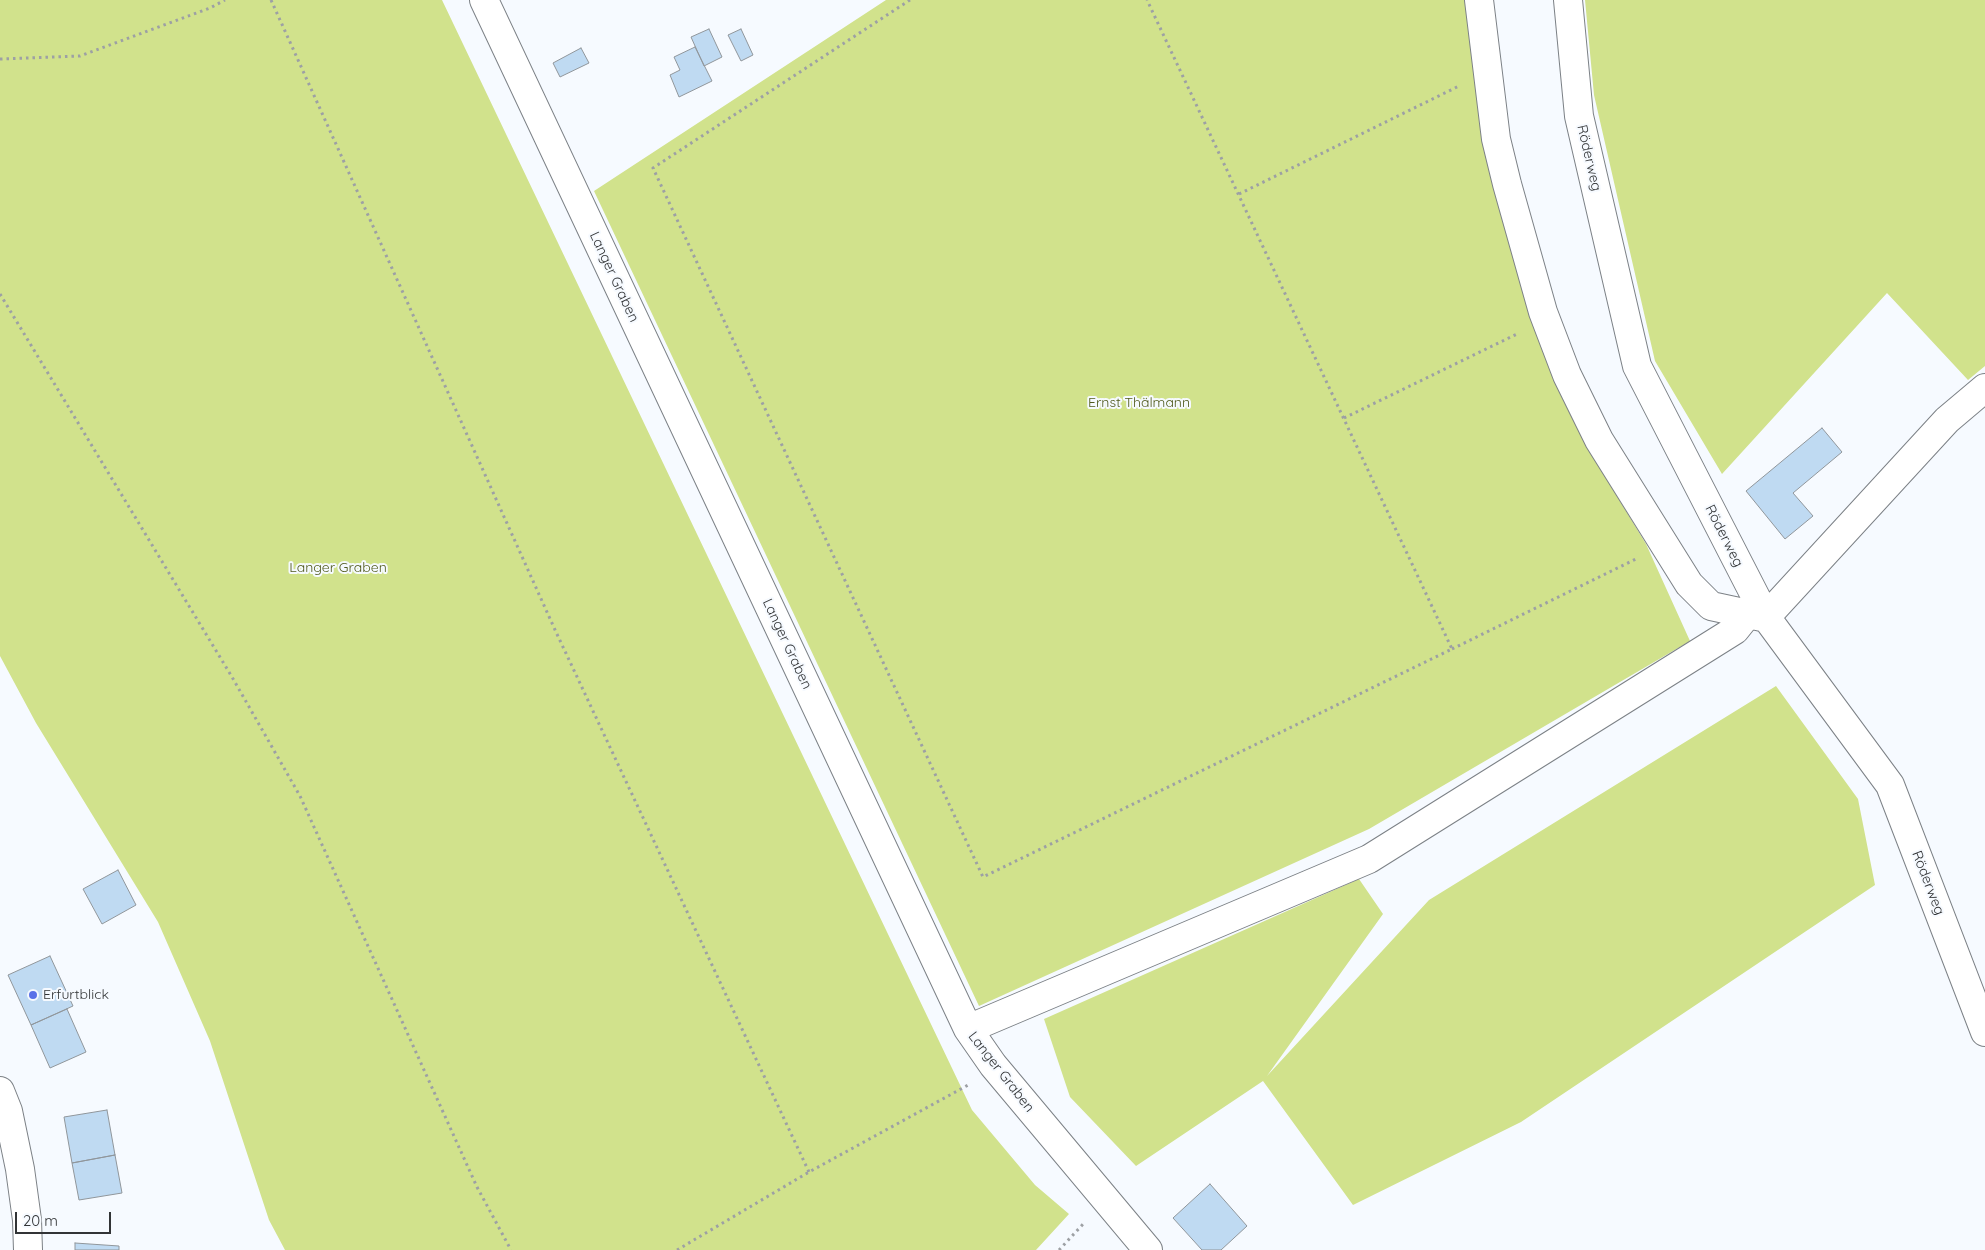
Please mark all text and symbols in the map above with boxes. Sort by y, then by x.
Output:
street label: Röderweg [1573,123,1605,193]
street label: Langer Graben [586,229,642,325]
park label: Ernst Thälmann [1088,395,1190,411]
street label: Röderweg [1701,502,1747,570]
park label: Langer Graben [289,560,387,576]
street label: Langer Graben [759,596,815,692]
street label: Röderweg [1908,849,1948,917]
place label: Erfurtblick [43,987,109,1003]
marker: Erfurtblick [27,989,39,1001]
street label: Langer Graben [964,1028,1038,1116]
scale bar [18,1202,114,1234]
text: 20 m [23,1211,58,1230]

